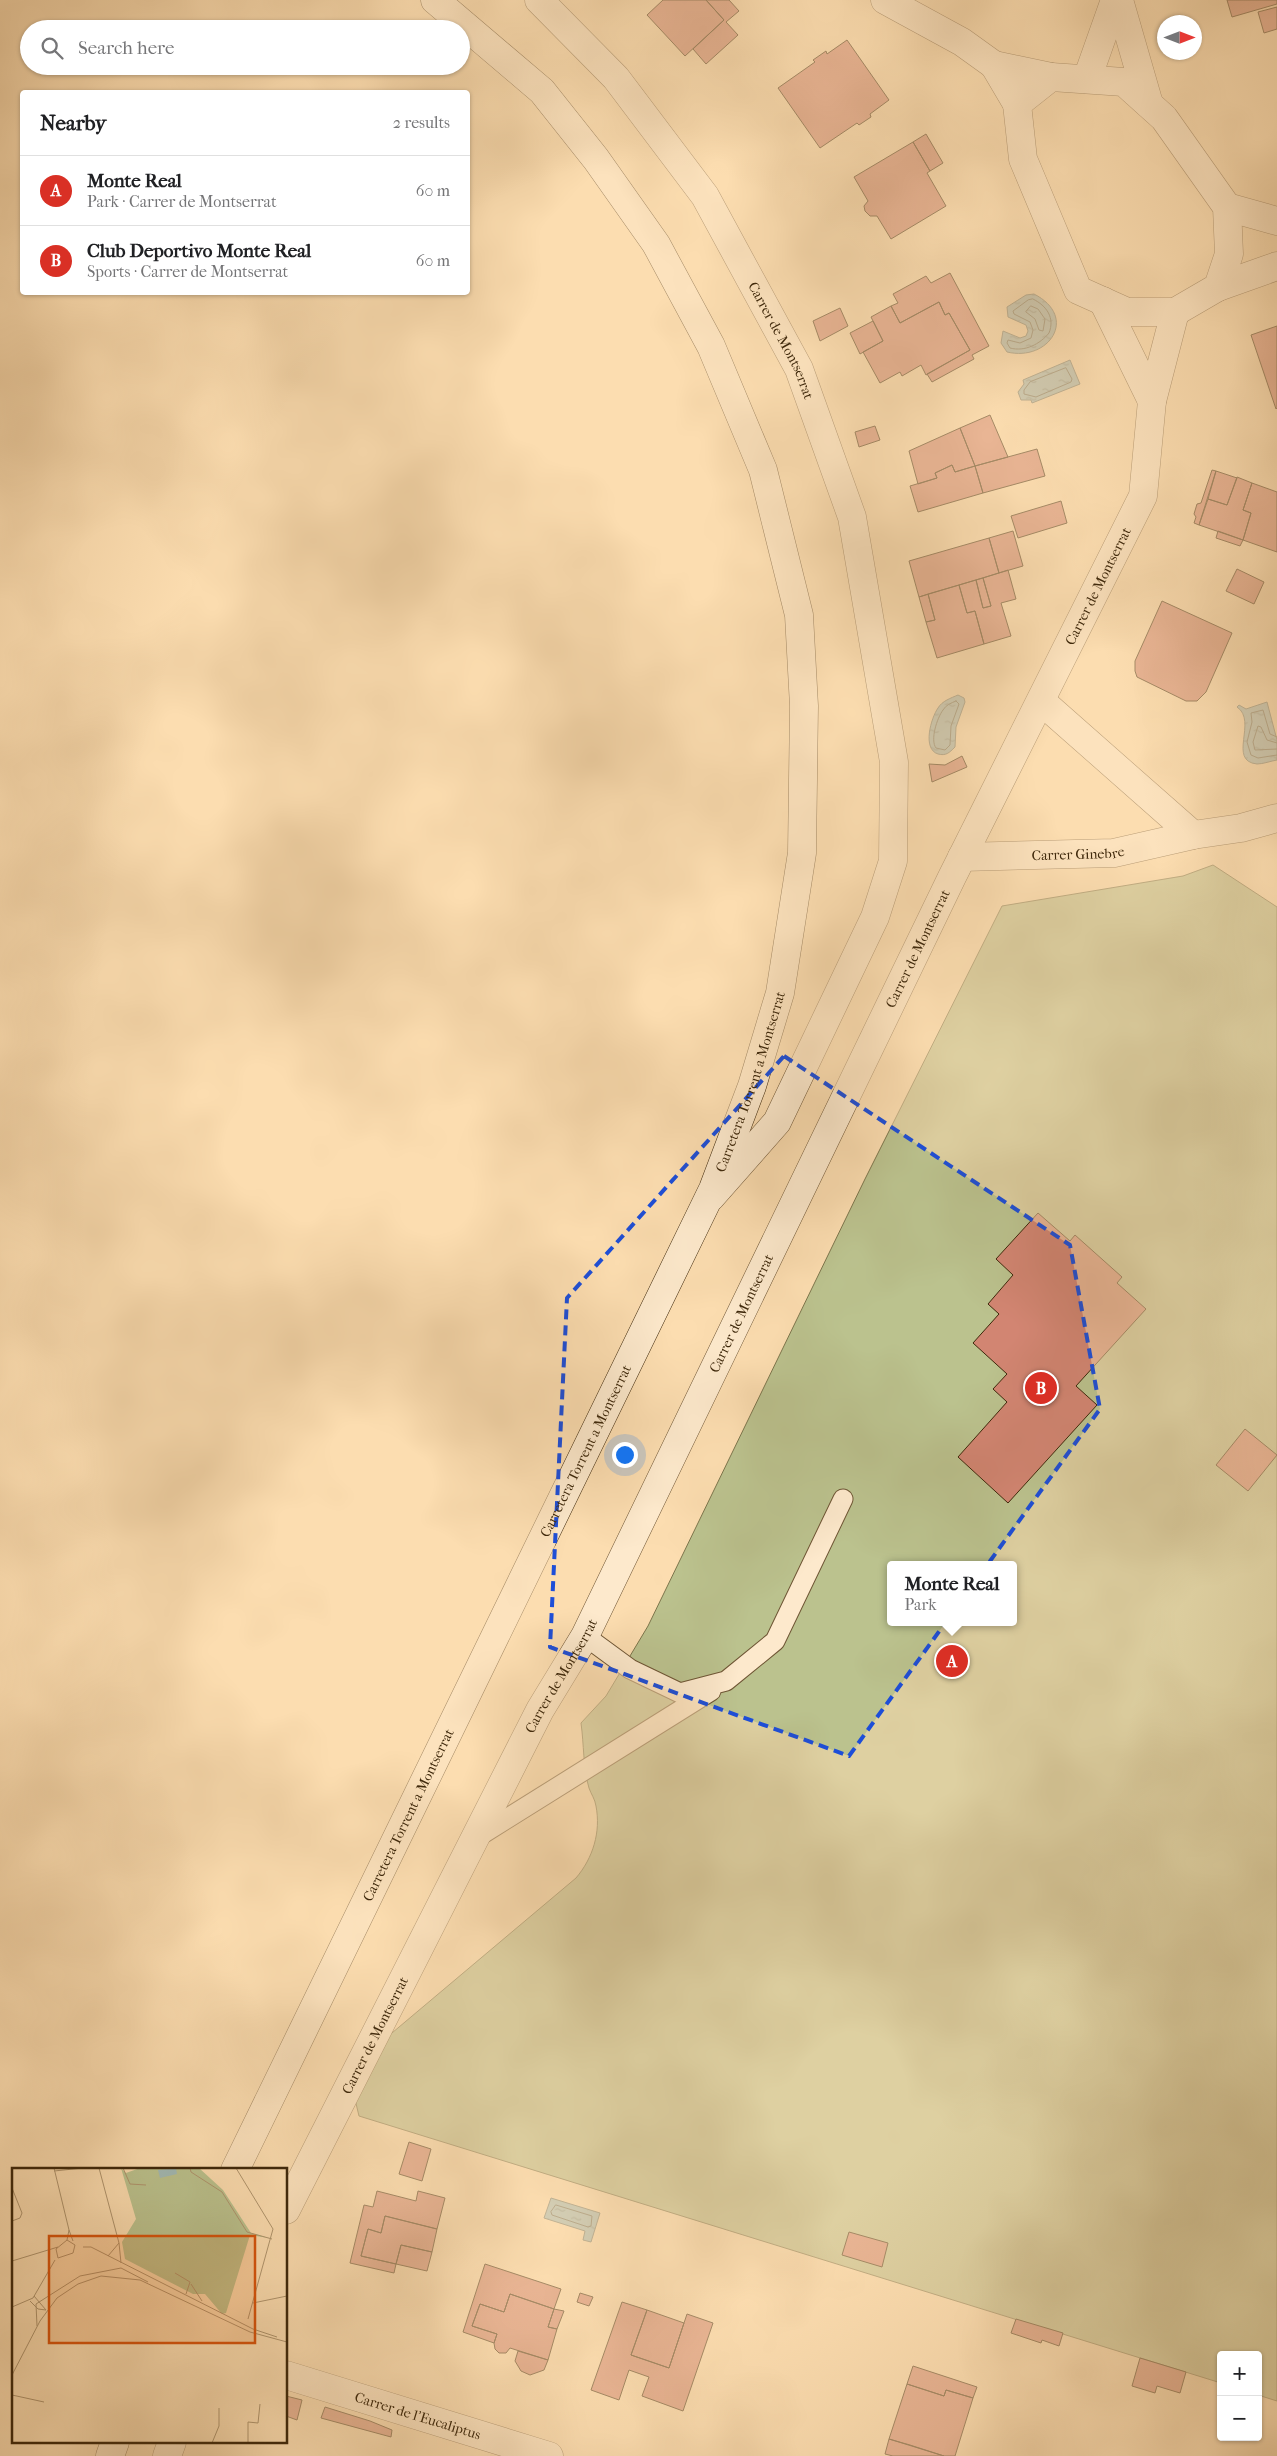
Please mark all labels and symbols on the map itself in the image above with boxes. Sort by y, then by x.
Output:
north arrow [1157,15,1202,60]
street label: Carrer de Montserrat [745,279,818,401]
street label: Carrer de Montserrat [1061,524,1134,648]
street label: Carrer Ginebre [1031,842,1126,864]
street label: Carrer de Montserrat [882,887,953,1011]
street label: Carretera Torrent a Montserrat [712,989,789,1174]
street label: Carrer de Montserrat [705,1251,777,1375]
street label: Carretera Torrent a Montserrat [536,1362,635,1540]
pin: B [1025,1369,1057,1407]
your location [612,1442,638,1468]
street label: Carrer de Montserrat [521,1616,601,1736]
pin: A [936,1642,968,1680]
street label: Carretera Torrent a Montserrat [359,1726,457,1904]
street label: Carrer de Montserrat [338,1974,412,2097]
inset map [12,2168,288,2444]
street label: Carrer de l'Eucaliptus [353,2388,483,2443]

